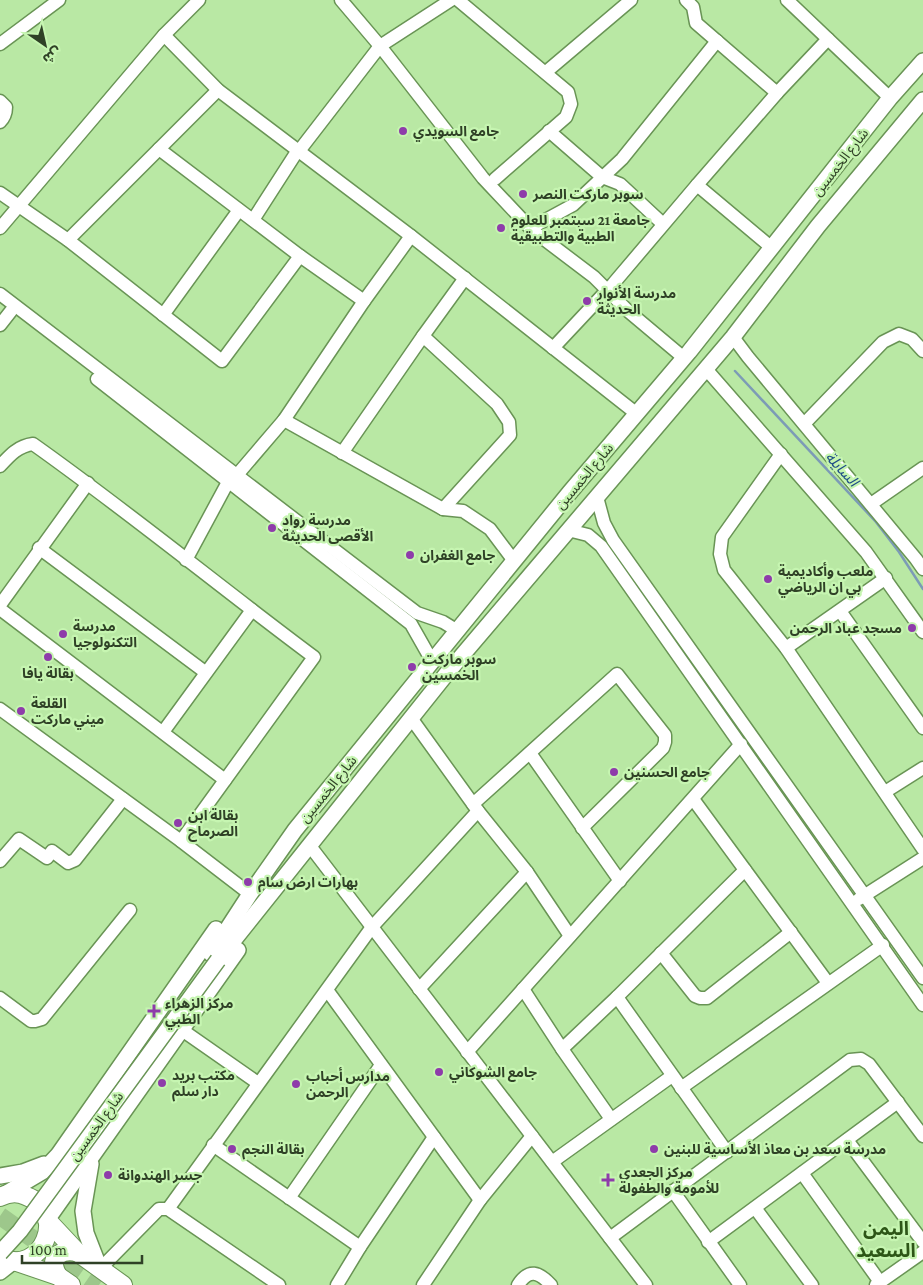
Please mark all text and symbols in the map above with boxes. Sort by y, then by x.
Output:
north arrow [20,20,70,70]
text: ش [40,44,65,68]
place label: جامع السويدي [413,123,499,142]
marker: جامع السويدي [397,125,409,137]
street label: شارع الخمسين [809,125,874,201]
place label: سوبر ماركت النصر [532,186,644,203]
marker: سوبر ماركت النصر [517,188,529,200]
place label: جامعة 21 سبتمبر للعلوم الطبية والتطبيقية [511,212,650,244]
marker: جامعة 21 سبتمبر للعلوم الطبية والتطبيقية [495,222,507,234]
place label: مدرسة الأنوار الحديثة [596,285,676,317]
marker: مدرسة الأنوار الحديثة [581,295,593,307]
street label: شارع الخمسين [552,440,619,514]
water label: السايلة [822,449,863,490]
place label: مدرسة رواد الأقصى الحديثة [282,512,374,544]
marker: مدرسة رواد الأقصى الحديثة [266,522,278,534]
place label: جامع الغفران [420,547,496,565]
marker: جامع الغفران [404,549,416,561]
place label: ملعب وأكاديمية بي ان الرياضي [778,562,873,598]
marker: ملعب وأكاديمية بي ان الرياضي [762,573,774,585]
place label: مدرسة التكنولوجيا [73,618,137,650]
place label: مسجد عباد الرحمن [790,620,902,637]
marker: مسجد عباد الرحمن [906,622,918,634]
marker: مدرسة التكنولوجيا [57,628,69,640]
marker: بقالة يافا [42,651,54,663]
place label: سوبر ماركت الخمسين [422,651,496,683]
marker: سوبر ماركت الخمسين [406,661,418,673]
place label: بقالة يافا [22,665,74,681]
place label: القلعة ميني ماركت [31,695,104,730]
marker: القلعة ميني ماركت [15,705,27,717]
street label: شارع الخمسين [296,752,362,827]
place label: جامع الحسنين [624,764,710,782]
marker: جامع الحسنين [608,766,620,778]
place label: بقالة ابن الصرماح [188,807,238,842]
marker: بقالة ابن الصرماح [172,817,184,829]
place label: بهارات ارض سام [258,874,358,893]
marker: بهارات ارض سام [242,876,254,888]
place label: مركز الزهراء الطبي [165,995,233,1030]
marker: مركز الزهراء الطبي [147,1004,161,1018]
place label: جامع الشوكاني [449,1064,537,1083]
marker: جامع الشوكاني [433,1066,445,1078]
place label: مكتب بريد دار سلم [172,1067,235,1102]
place label: مدارس أحباب الرحمن [306,1067,390,1101]
marker: مكتب بريد دار سلم [156,1077,168,1089]
marker: مدارس أحباب الرحمن [290,1078,302,1090]
street label: شارع الخمسين [66,1088,129,1165]
place label: بقالة النجم [242,1141,305,1160]
place label: مدرسة سعد بن معاذ الأساسية للبنين [664,1141,886,1158]
marker: بقالة النجم [226,1143,238,1155]
marker: مدرسة سعد بن معاذ الأساسية للبنين [648,1143,660,1155]
place label: مركز الجعدي للأمومة والطفولة [619,1164,719,1196]
place label: جسر الهندوانة [118,1167,203,1184]
marker: جسر الهندوانة [102,1169,114,1181]
marker: مركز الجعدي للأمومة والطفولة [601,1173,615,1187]
district label: اليمن السعيد [856,1218,916,1261]
scale bar [22,1232,142,1264]
text: 100 m [30,1242,67,1258]

